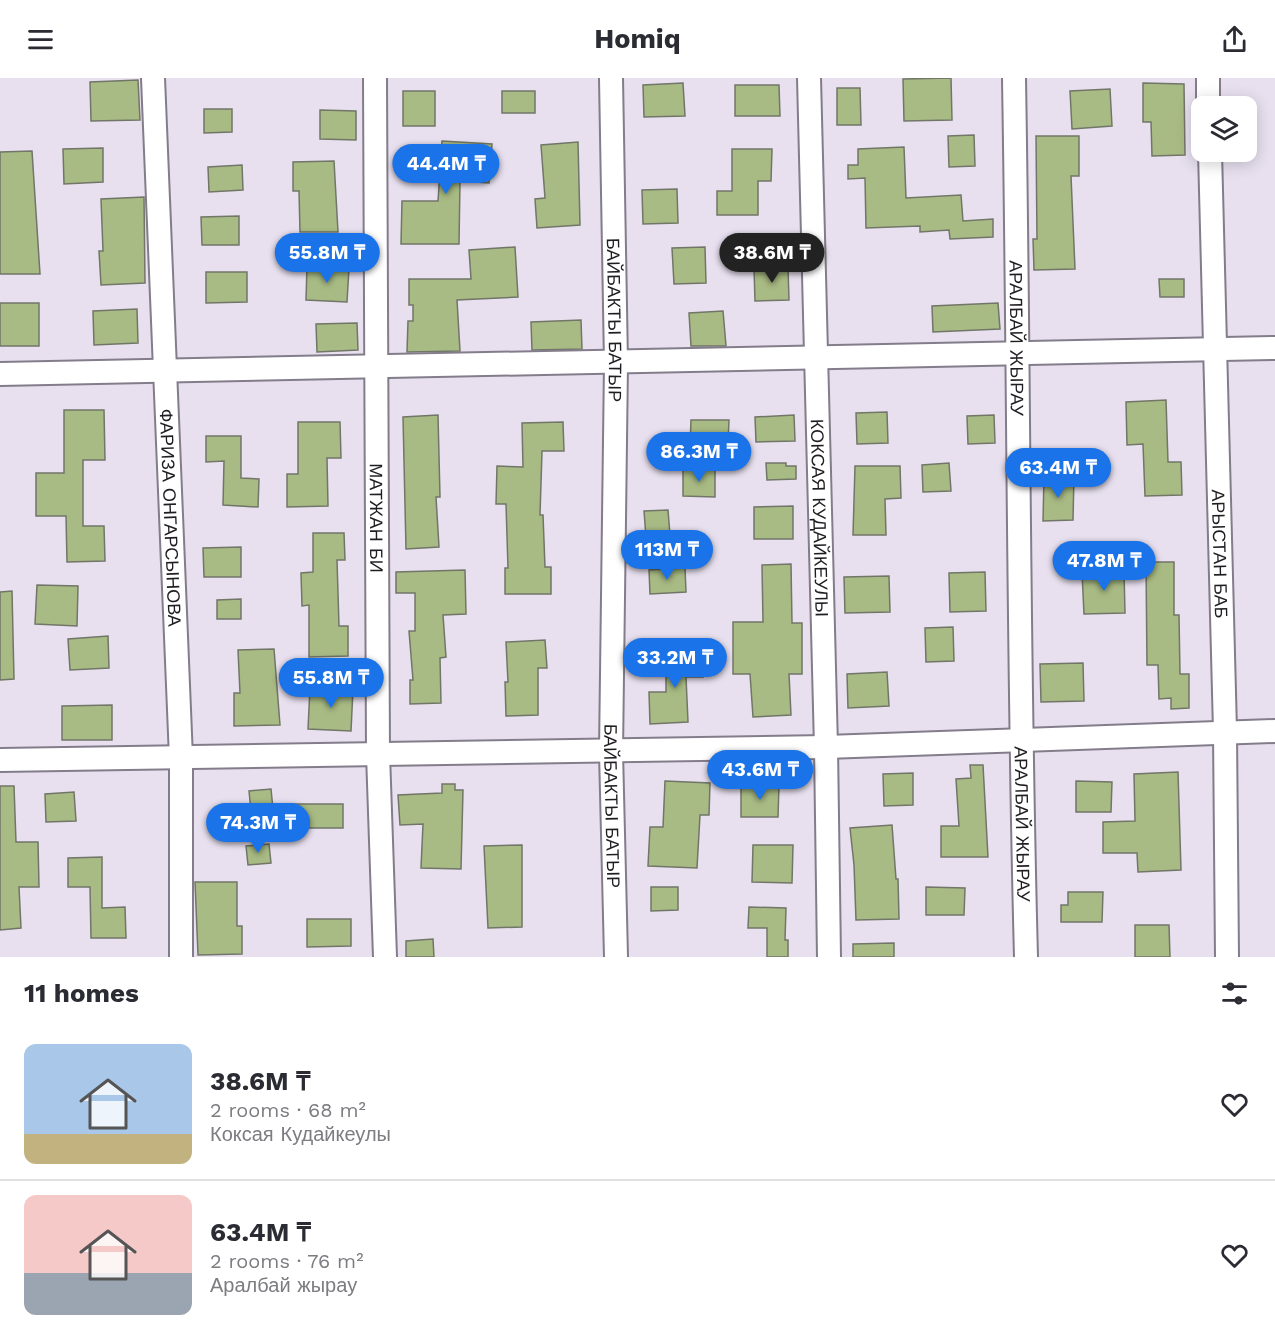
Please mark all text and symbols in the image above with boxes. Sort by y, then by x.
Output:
icon: menu [24,23,57,56]
text: Homiq [594,23,681,55]
icon: share [1218,23,1251,56]
map controls [1191,96,1257,162]
button: layers [1191,96,1257,162]
pin: 44.4M ₸ [391,144,501,195]
text: 44.4M ₸ [406,151,486,175]
pin: 55.8M ₸ [272,233,382,284]
pin: 38.6M ₸ [717,233,827,284]
street label: БАЙБАКТЫ БАТЫР [603,238,627,402]
text: 55.8M ₸ [289,240,365,264]
text: 38.6M ₸ [733,240,811,264]
street label: АРАЛБАЙ ЖЫРАУ [1006,260,1028,416]
street label: ФАРИЗА ОНГАРСЫНОВА [156,408,186,627]
street label: КОКСАЯ КУДАЙКЕУЛЫ [807,419,833,617]
pin: 86.3M ₸ [644,432,754,483]
text: 86.3M ₸ [660,439,738,463]
pin: 63.4M ₸ [1003,448,1113,499]
text: 63.4M ₸ [1019,455,1097,479]
street label: МАТЖАН БИ [366,463,388,573]
street label: АРЫСТАН БАБ [1208,489,1233,619]
pin: 113M ₸ [618,530,716,581]
text: 113M ₸ [635,537,699,561]
pin: 47.8M ₸ [1049,541,1159,592]
text: 47.8M ₸ [1067,548,1141,572]
pin: 33.2M ₸ [620,638,730,689]
text: 33.2M ₸ [637,645,713,669]
pin: 55.8M ₸ [276,658,386,709]
text: 55.8M ₸ [293,665,369,689]
street label: БАЙБАКТЫ БАТЫР [600,724,625,888]
street label: АРАЛБАЙ ЖЫРАУ [1011,746,1035,903]
pin: 43.6M ₸ [705,750,815,801]
text: 43.6M ₸ [721,757,799,781]
pin: 74.3M ₸ [203,803,313,854]
text: 74.3M ₸ [220,810,296,834]
icon: filters [1218,977,1251,1010]
text: 11 homes [24,978,139,1008]
text: 38.6M ₸ [210,1066,310,1096]
icon: home [72,1068,144,1140]
icon: heart [1218,1088,1251,1121]
text: 2 rooms · 68 m² [210,1098,366,1122]
text: Коксая Кудайкеулы [210,1122,391,1146]
text: 63.4M ₸ [210,1217,311,1247]
icon: home [72,1219,144,1291]
icon: heart [1218,1239,1251,1272]
text: 2 rooms · 76 m² [210,1249,363,1273]
text: Аралбай жырау [210,1273,357,1297]

